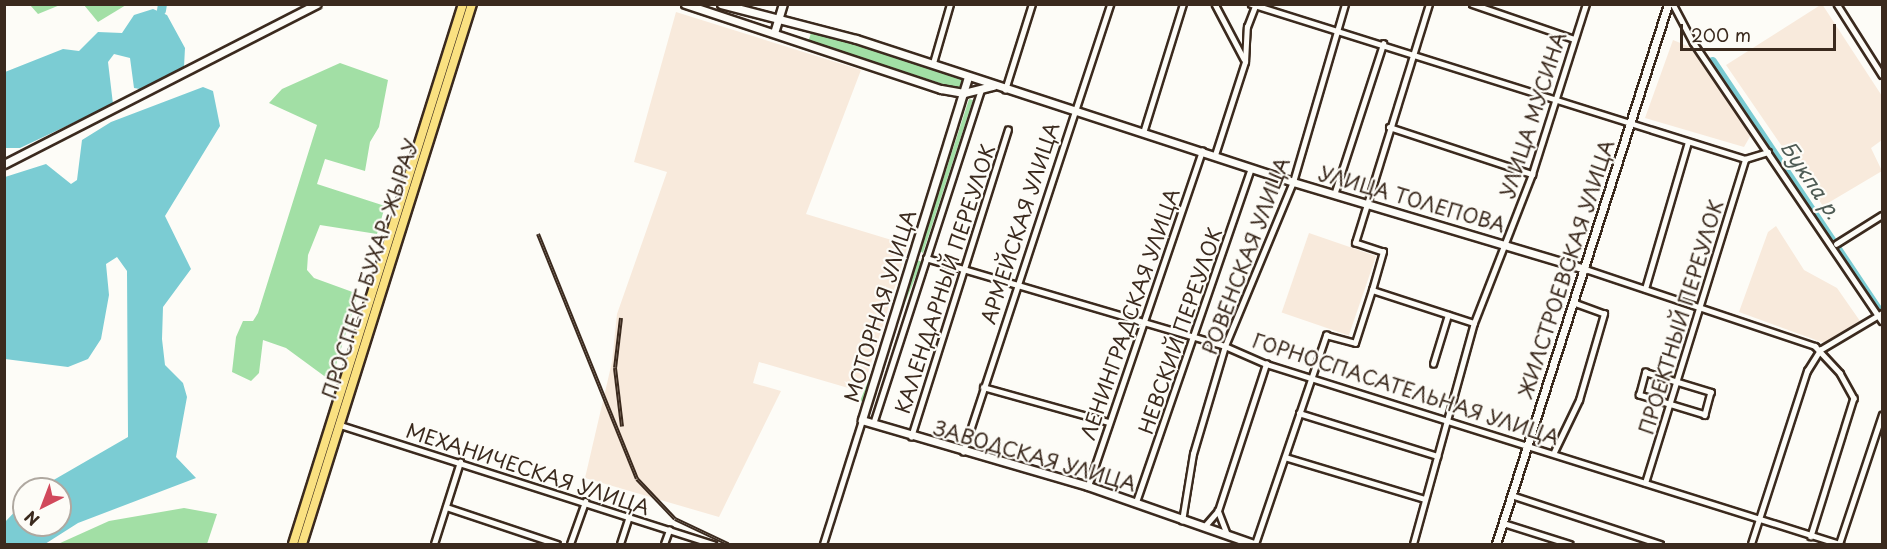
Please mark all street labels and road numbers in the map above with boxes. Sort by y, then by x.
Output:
street label: УЛИЦА МУСИНА [1495,28,1571,202]
street label: АРМЕЙСКАЯ УЛИЦА [976,119,1064,327]
street label: ПРОСПЕКТ БУХАР-ЖЫРАУ [317,136,423,402]
street label: ЖИЛСТРОЕВСКАЯ УЛИЦА [1513,137,1619,401]
street label: КАЛЕНДАРНЫЙ ПЕРЕУЛОК [890,141,1000,417]
street label: РОВЕНСКАЯ УЛИЦА [1197,154,1295,358]
street label: УЛИЦА ТОЛЕПОВА [1315,161,1509,237]
street label: ЛЕНИНГРАДСКАЯ УЛИЦА [1076,185,1184,443]
street label: ПРОЕКТНЫЙ ПЕРЕУЛОК [1634,197,1728,437]
street label: МОТОРНАЯ УЛИЦА [839,207,921,405]
street label: НЕВСКИЙ ПЕРЕУЛОК [1133,224,1227,438]
street label: ГОРНОСПАСАТЕЛЬНАЯ УЛИЦА [1250,328,1562,450]
street label: ЗАВОДСКАЯ УЛИЦА [931,416,1139,496]
street label: МЕХАНИЧЕСКАЯ УЛИЦА [403,418,653,520]

